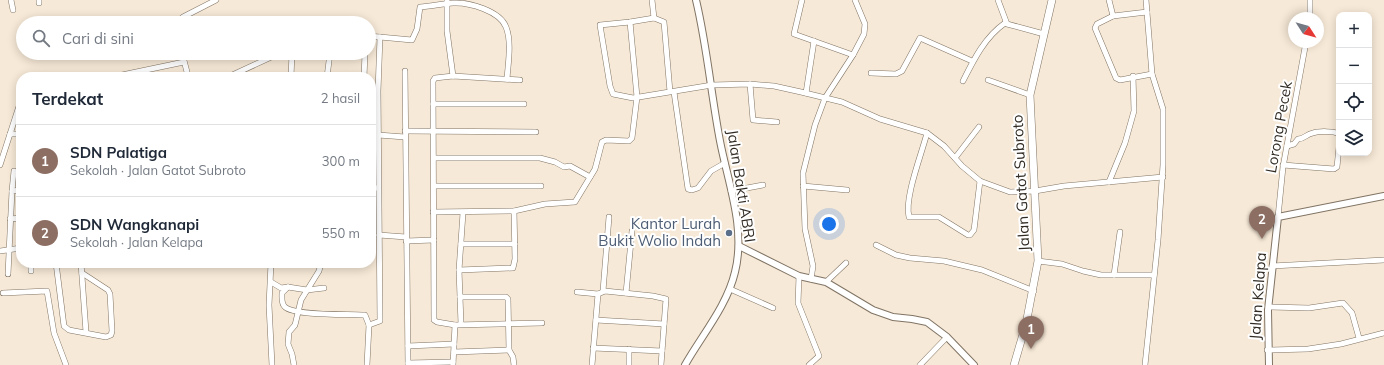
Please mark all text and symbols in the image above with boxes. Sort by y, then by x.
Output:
north arrow [1288,12,1324,48]
map controls [1336,12,1372,156]
button: + [1336,12,1372,48]
search box [16,16,376,60]
icon: search [30,27,52,49]
text: Cari di sini [62,29,134,48]
button: − [1336,48,1372,84]
street label: Lorong Pecek [1261,79,1296,174]
button: locate [1336,84,1372,120]
text: Terdekat [32,88,103,109]
text: 2 hasil [321,90,360,106]
street label: Jalan Gatot Subroto [1007,114,1034,252]
button: layers [1336,120,1372,156]
street label: Jalan Bakti ABRI [723,128,760,244]
text: SDN Palatiga [70,143,167,162]
text: 1 [41,153,49,169]
text: 300 m [322,153,360,169]
text: Sekolah · Jalan Gatot Subroto [70,162,246,178]
pin: 2 [1249,206,1275,239]
place label: Kantor Lurah Bukit Wolio Indah [598,214,721,250]
your location [819,214,839,234]
text: SDN Wangkanapi [70,215,199,234]
text: 2 [41,225,49,241]
text: 550 m [322,225,360,241]
marker: Kantor Lurah Bukit Wolio Indah [724,228,734,238]
text: Sekolah · Jalan Kelapa [70,234,203,250]
street label: Jalan Kelapa [1245,252,1270,340]
pin: 1 [1018,316,1044,349]

